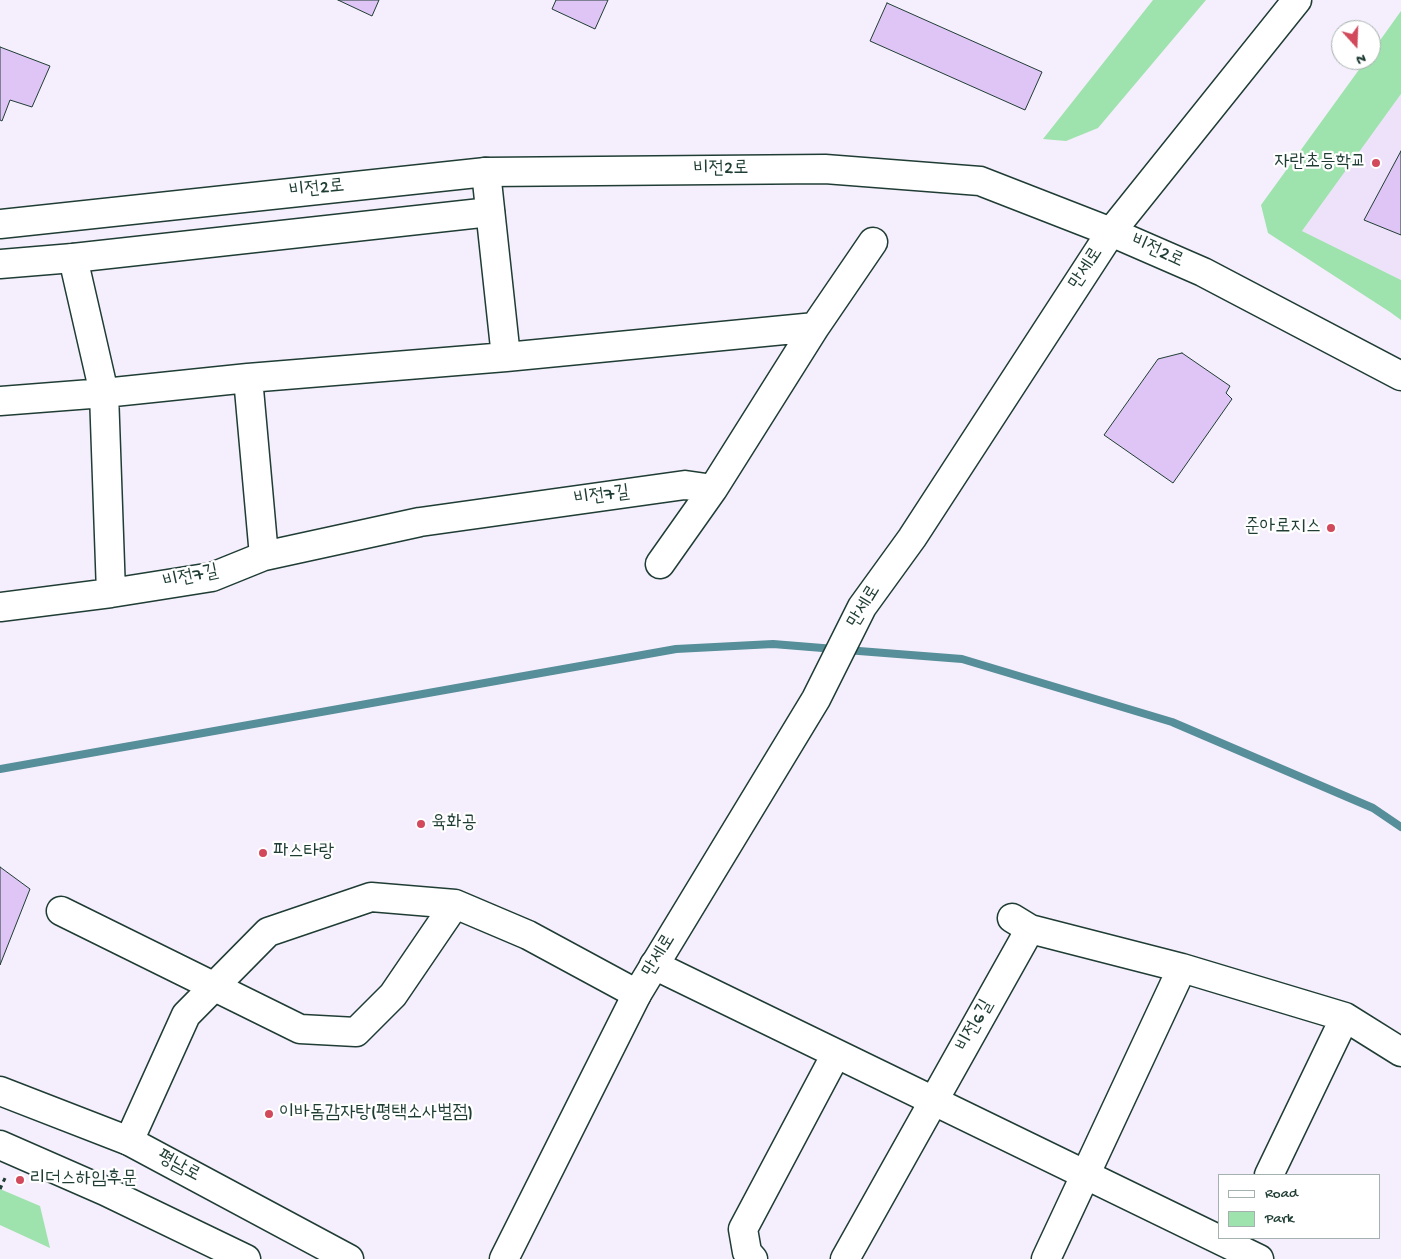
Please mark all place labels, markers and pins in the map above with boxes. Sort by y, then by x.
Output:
place label: 자란초등학교 [1274,152,1366,174]
marker: 자란초등학교 [1370,157,1382,169]
place label: 준아로지스 [1245,517,1321,539]
marker: 준아로지스 [1325,522,1337,534]
place label: 육화공 [431,813,477,835]
marker: 육화공 [415,818,427,830]
place label: 파스타랑 [273,842,334,864]
marker: 파스타랑 [257,847,269,859]
place label: 이바돔감자탕(평택소사벌점) [279,1103,473,1125]
marker: 이바돔감자탕(평택소사벌점) [263,1108,275,1120]
place label: 리더스하임후문 [30,1169,137,1191]
marker: 리더스하임후문 [14,1174,26,1186]

